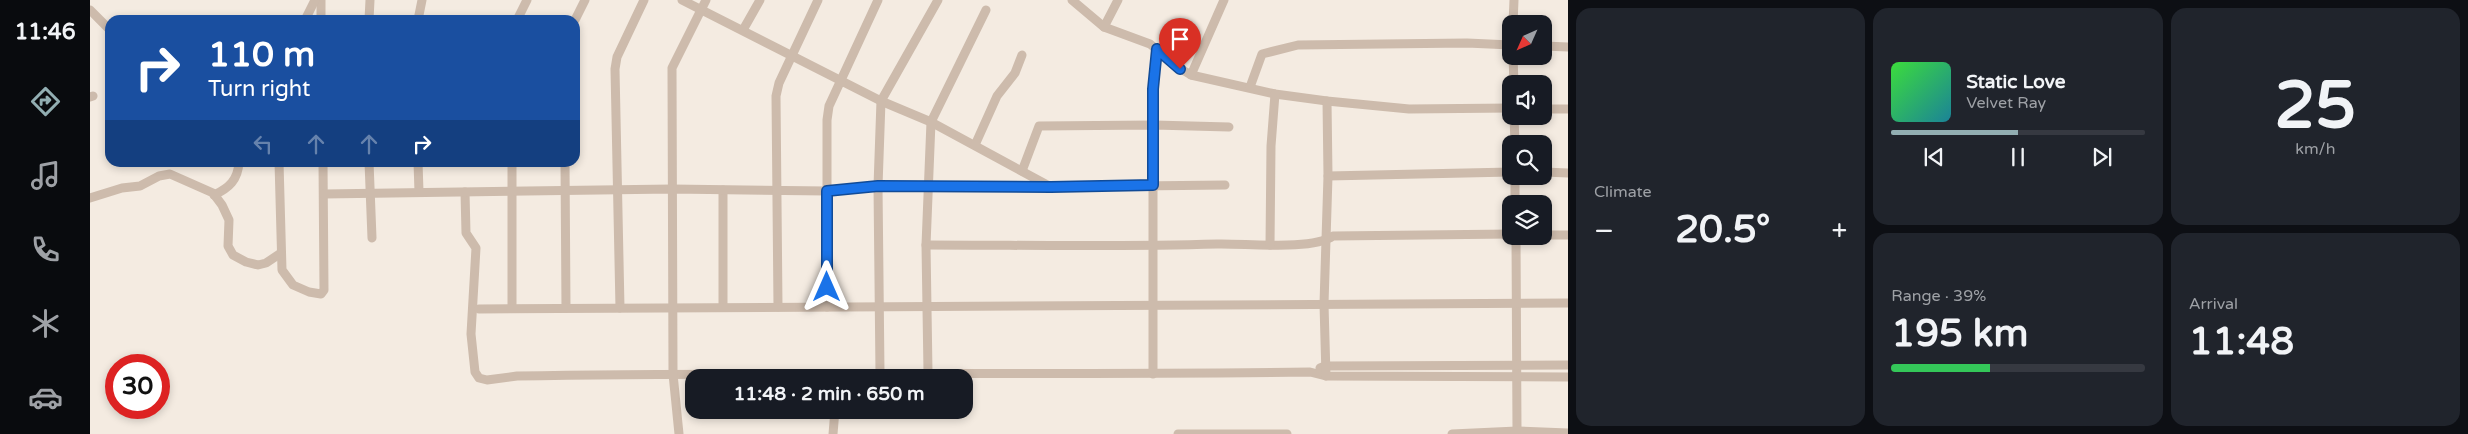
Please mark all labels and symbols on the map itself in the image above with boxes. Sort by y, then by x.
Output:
north arrow [1502,15,1552,65]
pin [1159,18,1201,69]
position arrow [800,260,852,312]
speed limit sign: 30 [105,354,170,419]

